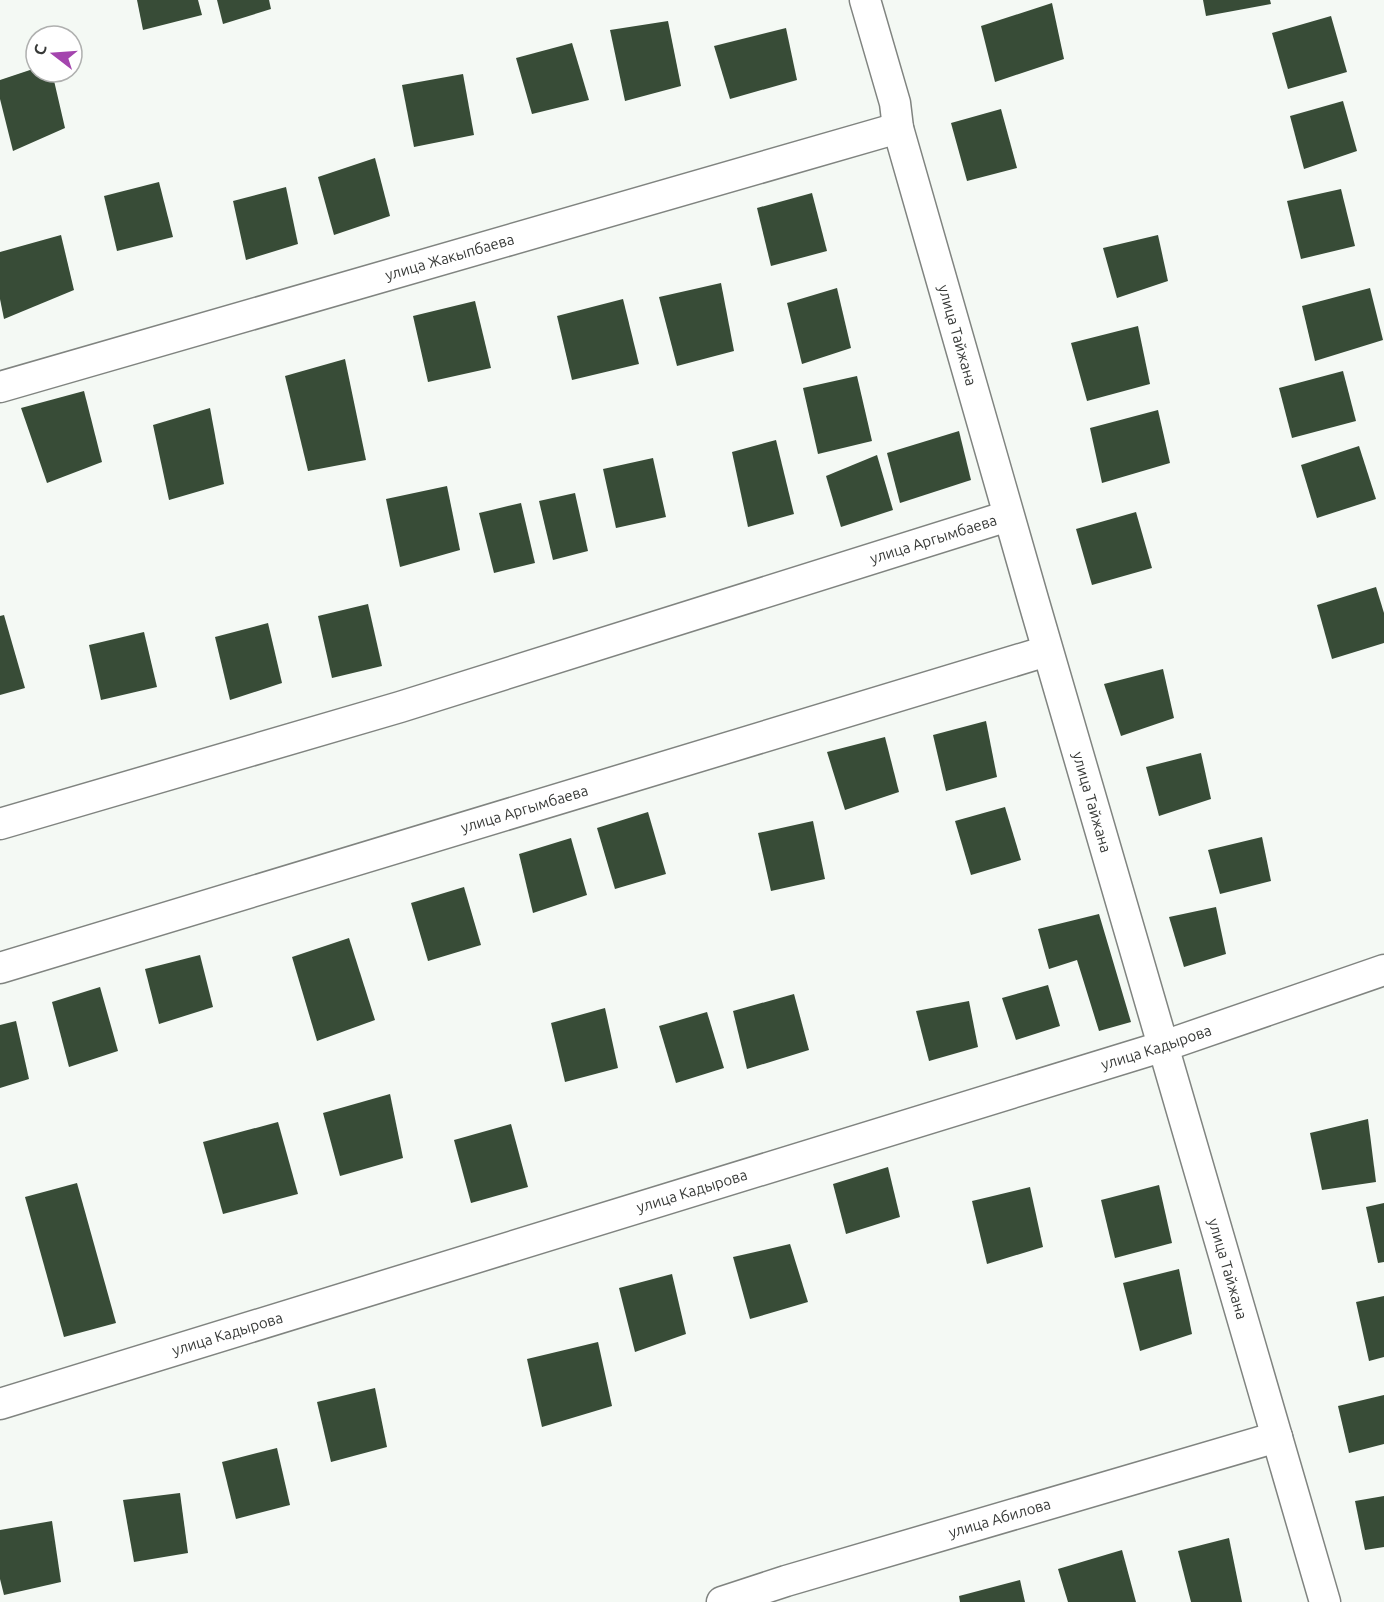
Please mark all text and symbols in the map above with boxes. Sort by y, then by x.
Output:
north arrow [24,24,84,84]
text: С [30,42,50,57]
street label: улица Жакыпбаева [383,230,516,283]
street label: улица Тайжана [935,283,980,388]
street label: улица Аргымбаева [868,511,999,567]
street label: улица Тайжана [1070,750,1115,855]
street label: улица Аргымбаева [459,781,590,836]
street label: улица Кадырова [1099,1021,1214,1073]
street label: улица Кадырова [634,1166,749,1216]
street label: улица Тайжана [1205,1216,1251,1321]
street label: улица Кадырова [170,1309,285,1359]
street label: улица Абилова [946,1495,1053,1541]

